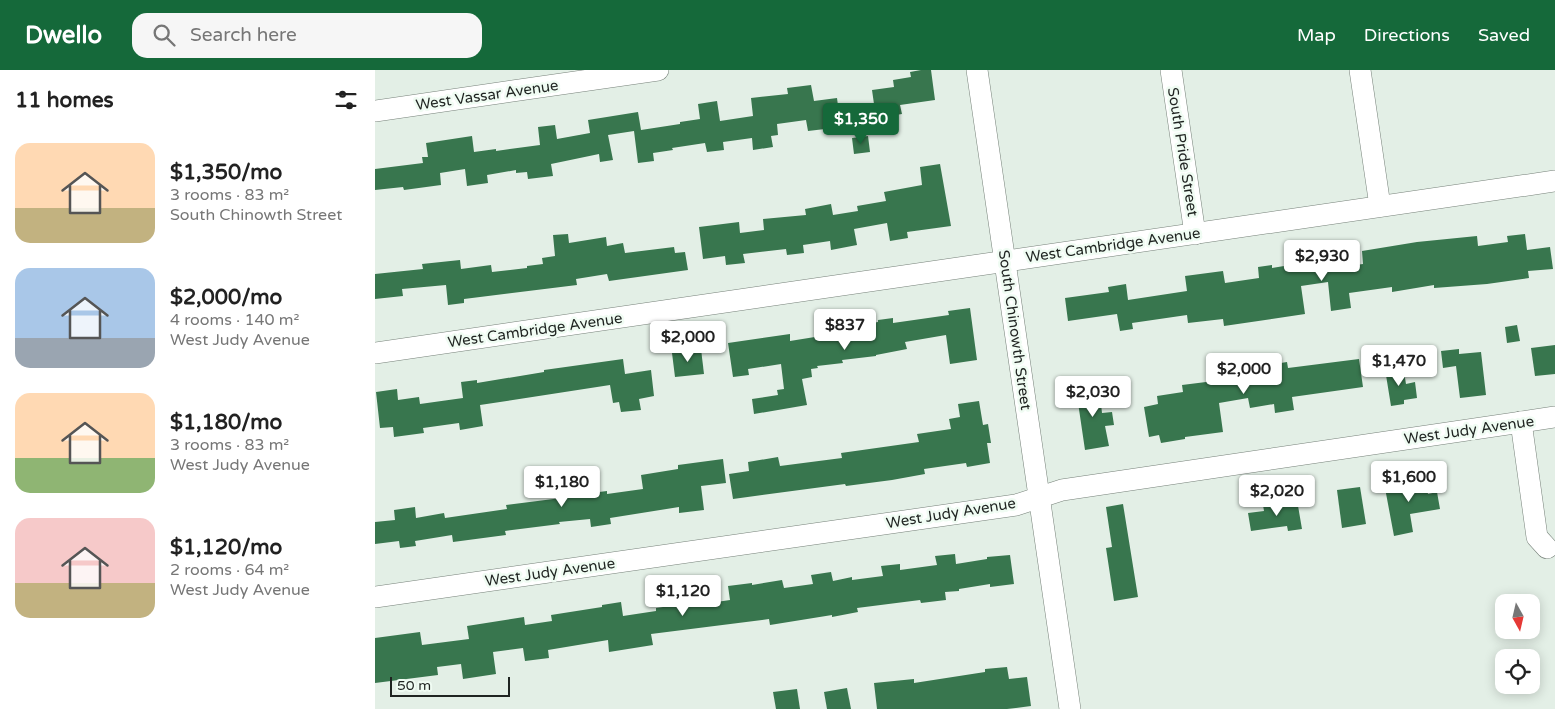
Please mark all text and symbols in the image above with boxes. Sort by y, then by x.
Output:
search box [132,13,482,58]
text: Dwello [25,21,102,50]
icon: search [150,21,178,49]
text: Search here [190,24,297,46]
text: Map [1297,24,1336,46]
text: Directions [1364,24,1450,46]
text: Saved [1478,24,1530,46]
street label: West Vassar Avenue [414,76,560,114]
icon: filters [332,86,360,114]
street label: South Pride Street [1164,86,1202,218]
text: 11 homes [15,88,114,113]
pin: $1,350 [820,102,902,145]
text: $1,350 [834,109,888,129]
text: $1,350/mo [170,160,282,185]
icon: home [55,163,115,223]
text: 3 rooms · 83 m² [170,185,289,205]
text: South Chinowth Street [170,205,342,225]
street label: West Cambridge Avenue [1024,224,1202,266]
pin: $2,930 [1281,240,1363,282]
text: $2,930 [1295,246,1349,266]
street label: South Chinowth Street [995,249,1035,411]
text: $2,000/mo [170,285,282,310]
icon: home [55,288,115,348]
pin: $837 [815,308,875,351]
street label: West Cambridge Avenue [446,309,624,351]
text: 4 rooms · 140 m² [170,310,299,330]
text: $837 [825,315,865,335]
pin: $2,000 [647,320,729,363]
text: $2,000 [661,327,715,347]
text: West Judy Avenue [170,330,310,350]
pin: $1,470 [1358,344,1440,387]
text: $1,470 [1372,351,1426,371]
pin: $2,000 [1203,352,1285,395]
text: $2,000 [1217,359,1271,379]
pin: $2,030 [1052,376,1134,418]
text: $2,030 [1066,382,1120,402]
text: $1,180/mo [170,410,282,435]
street label: West Judy Avenue [1403,412,1535,448]
icon: home [55,413,115,473]
text: 3 rooms · 83 m² [170,435,289,455]
text: West Judy Avenue [170,455,310,475]
pin: $1,600 [1368,460,1450,503]
pin: $1,180 [521,466,603,508]
text: $1,600 [1382,467,1436,487]
text: $1,180 [535,472,589,492]
pin: $2,020 [1236,474,1318,517]
text: $2,020 [1250,481,1304,501]
street label: West Judy Avenue [885,494,1017,532]
text: $1,120/mo [170,535,282,560]
icon: home [55,538,115,598]
street label: West Judy Avenue [484,554,616,590]
text: 2 rooms · 64 m² [170,560,289,580]
pin: $1,120 [642,574,724,617]
text: West Judy Avenue [170,580,310,600]
text: $1,120 [656,581,710,601]
north arrow [1495,594,1540,639]
map controls [1495,594,1540,694]
button: locate [1495,649,1540,694]
scale bar [390,674,510,697]
text: 50 m [397,677,431,694]

